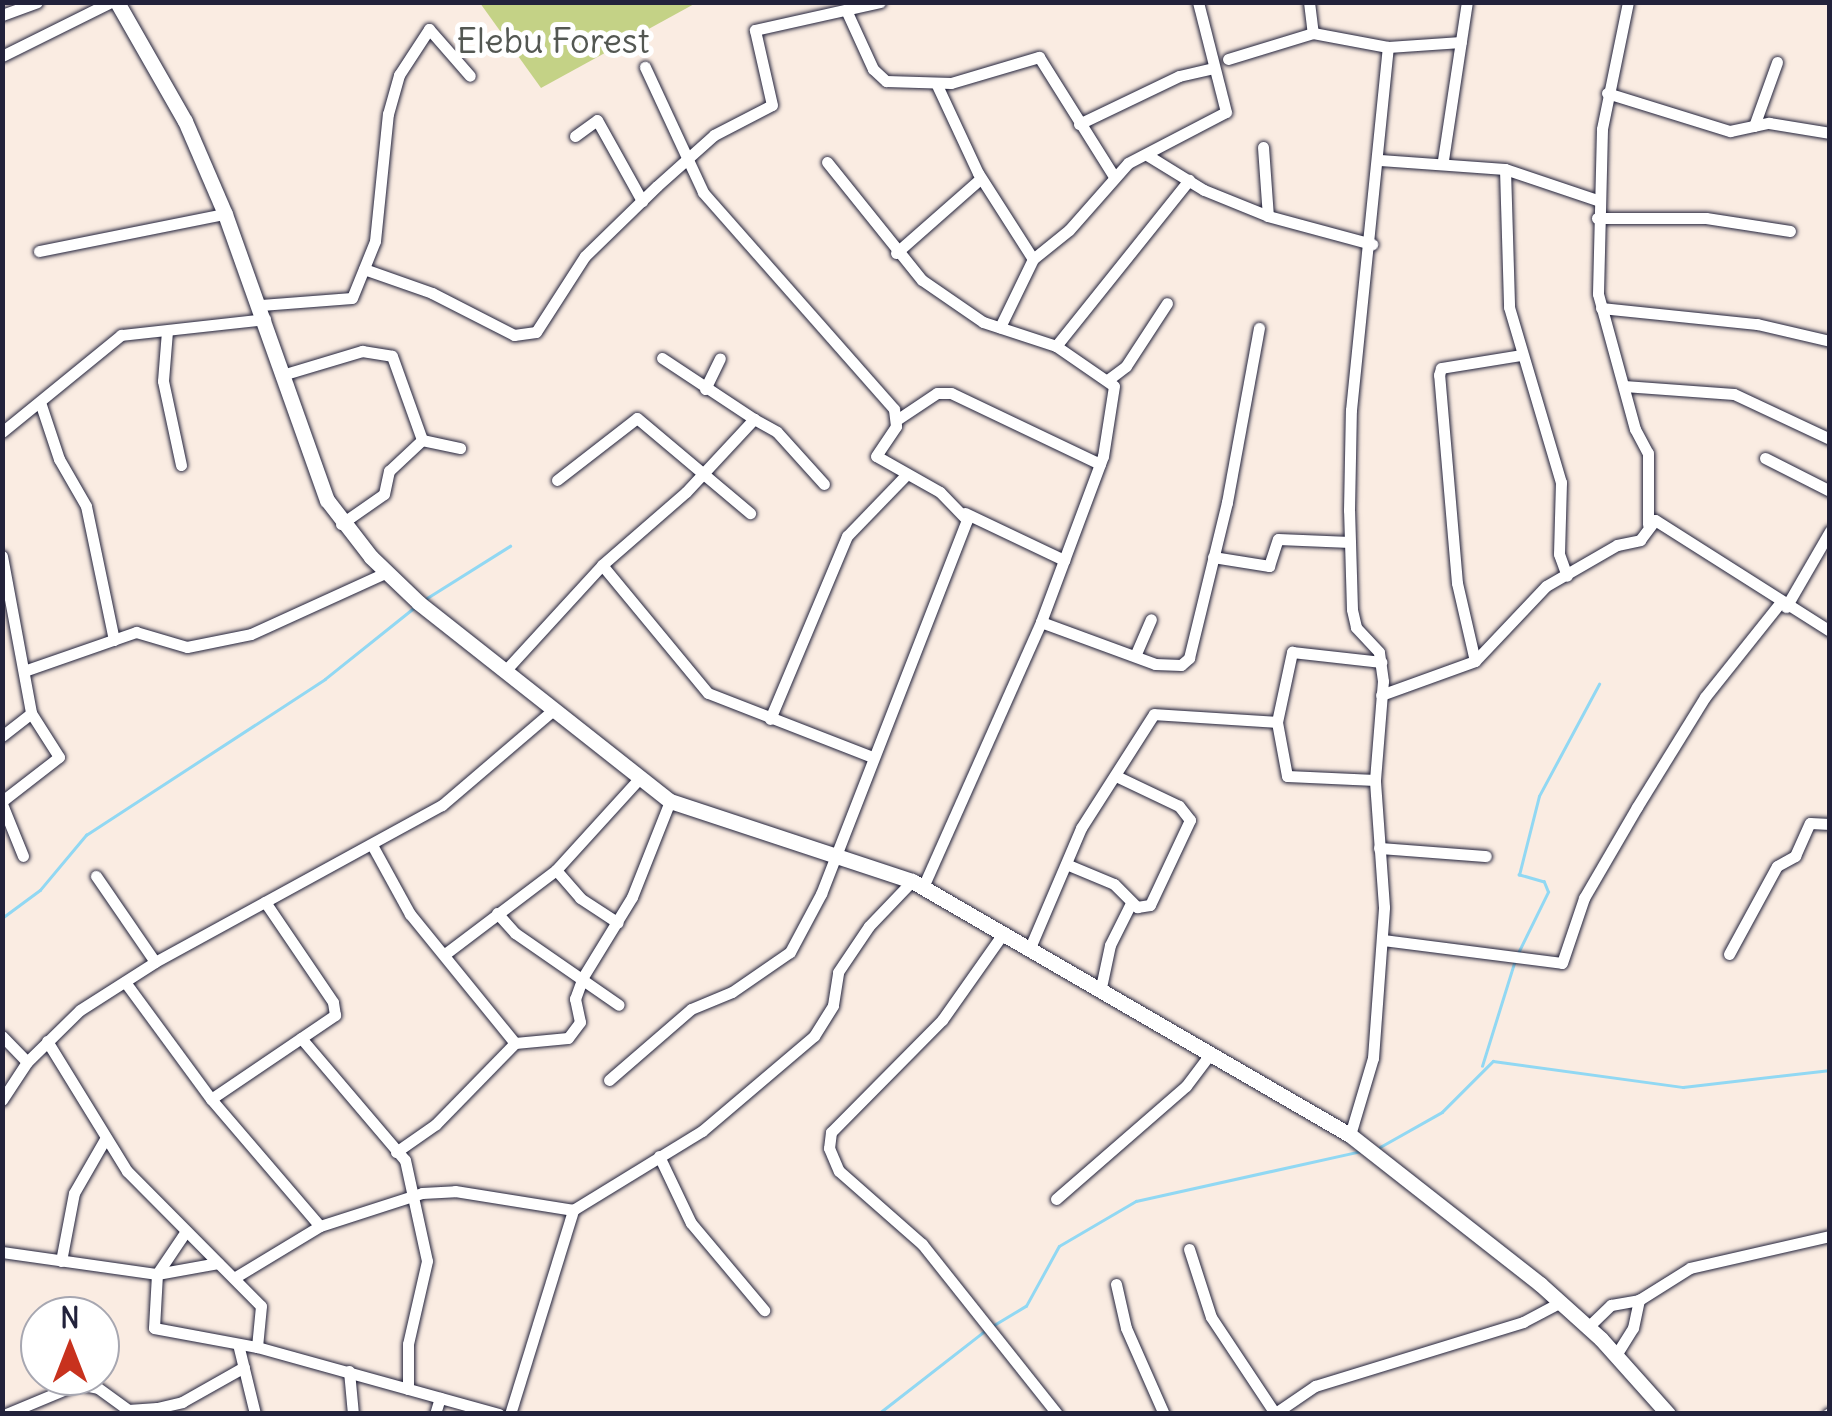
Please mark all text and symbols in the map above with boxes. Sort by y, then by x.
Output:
park label: Elebu Forest [456,19,650,61]
north arrow [20,1296,120,1396]
text: N [60,1300,80,1336]

